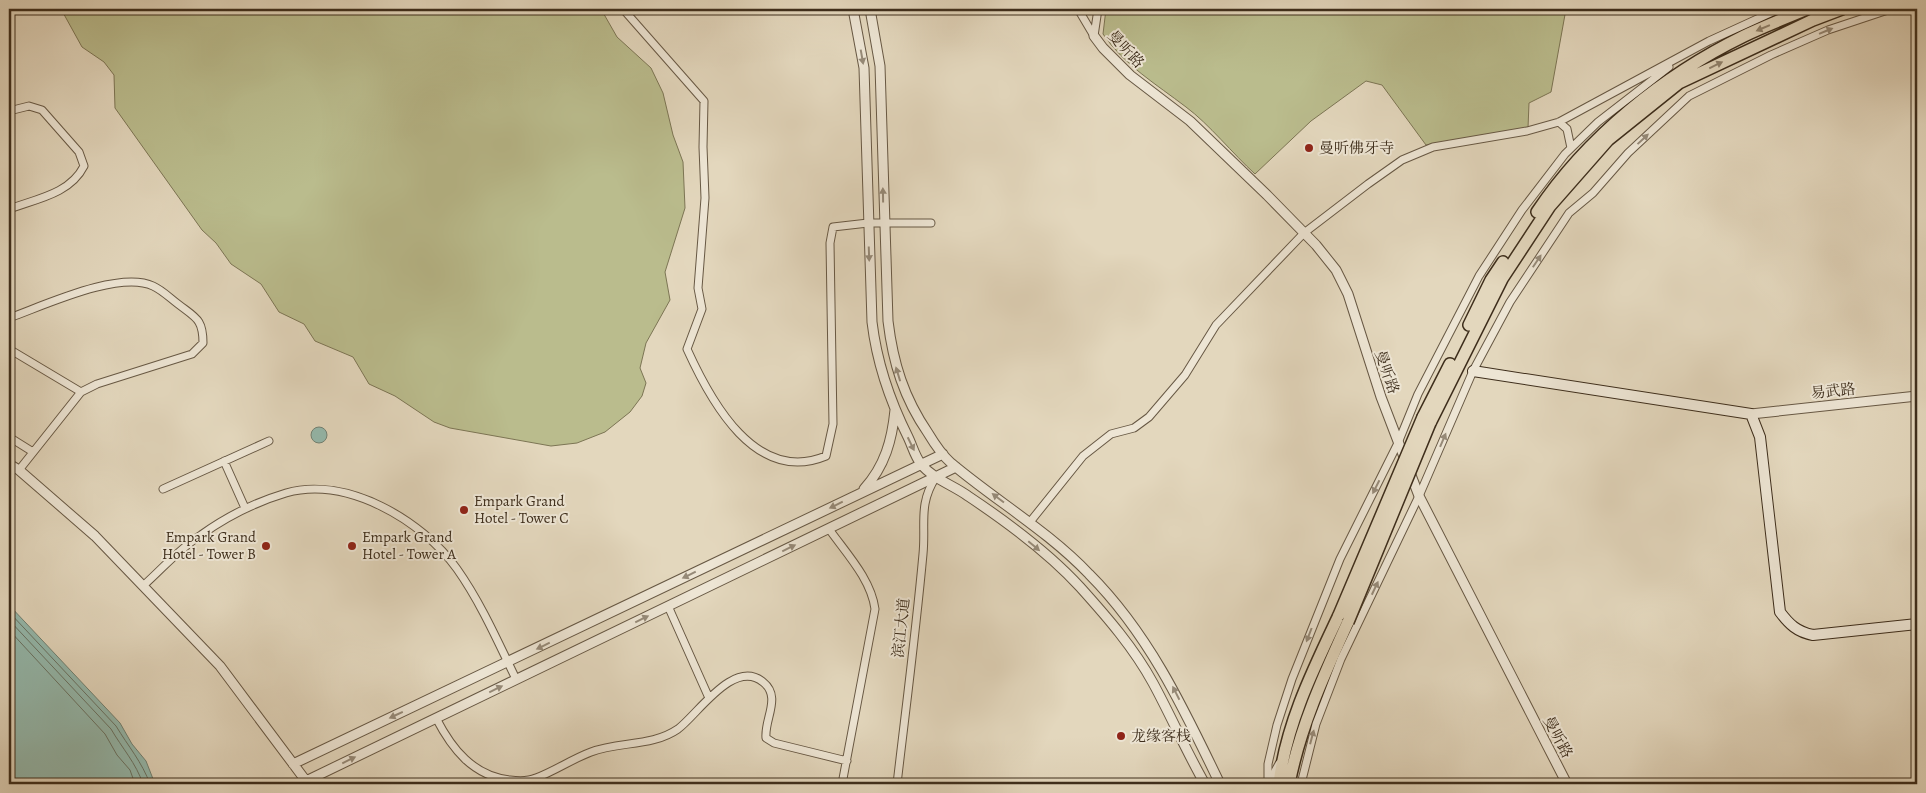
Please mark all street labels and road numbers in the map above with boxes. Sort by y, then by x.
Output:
street label: 曼听路 [1103,26,1149,72]
street label: 曼听路 [1370,347,1404,397]
street label: 易武路 [1810,379,1856,403]
street label: 滨江大道 [888,597,914,659]
street label: 曼听路 [1539,712,1577,762]

